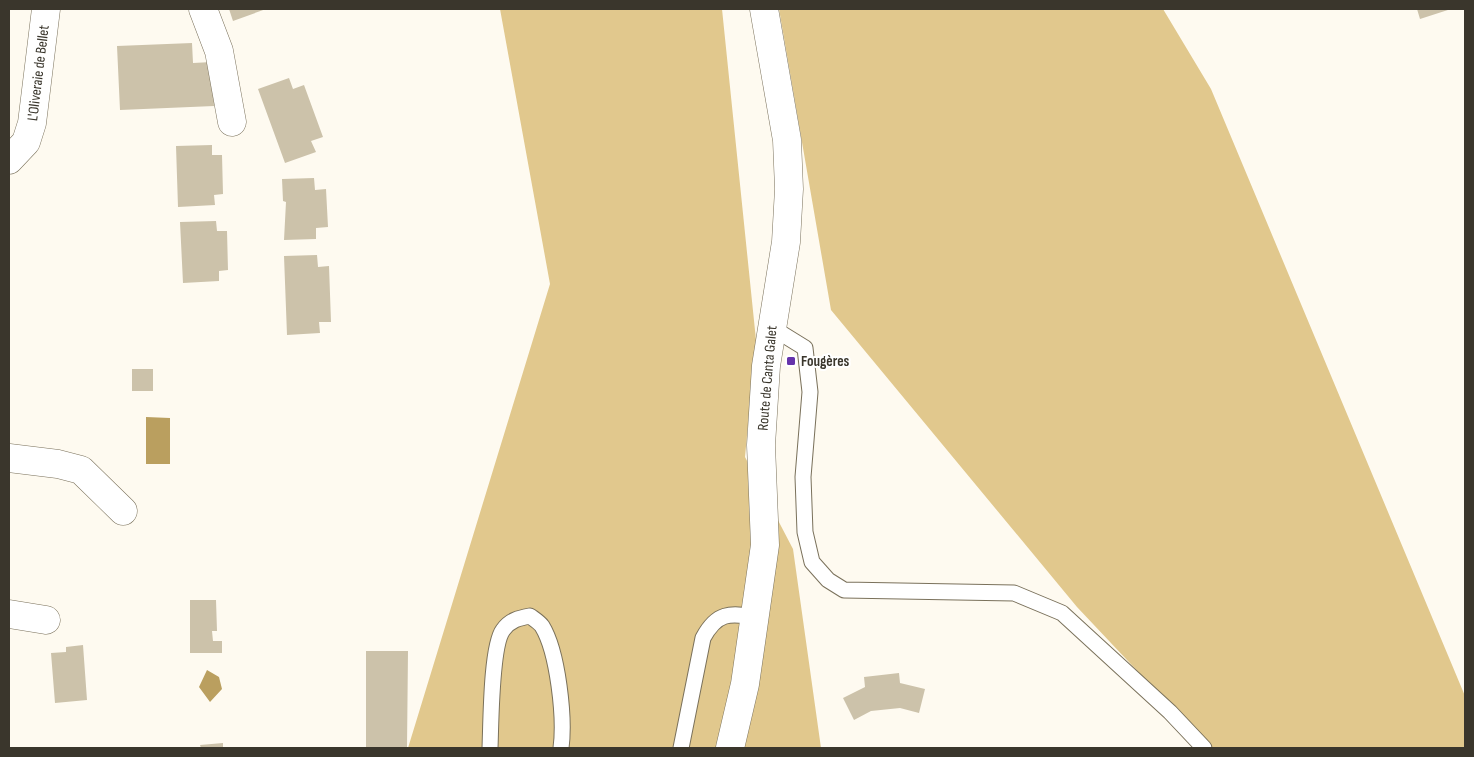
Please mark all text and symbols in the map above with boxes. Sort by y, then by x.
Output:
street label: L'Oliveraie de Bellet [23,24,54,122]
street label: Route de Canta Galet [753,324,782,431]
place label: Fougères [801,352,850,371]
marker: Fougères [785,355,797,367]

